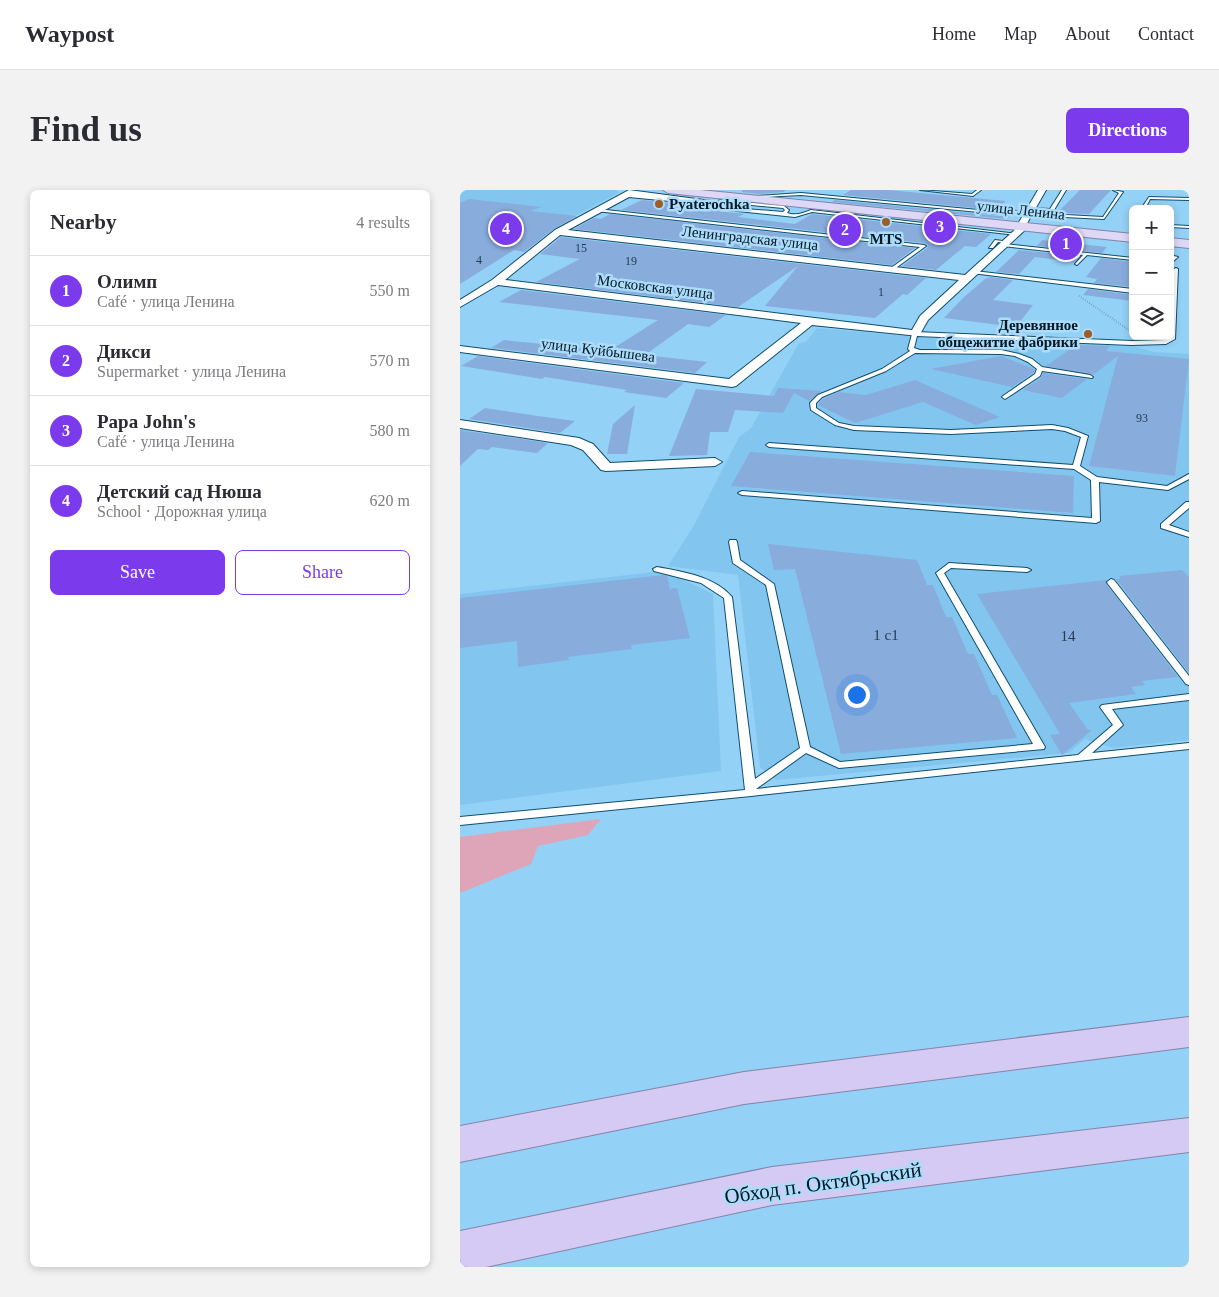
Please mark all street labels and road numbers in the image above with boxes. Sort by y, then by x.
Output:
street label: улица Ленина [976,197,1066,223]
street label: Ленинградская улица [681,223,819,253]
street label: Московская улица [596,272,714,302]
street label: улица Куйбышева [540,335,656,365]
street label: Обход п. Октябрьский [723,1157,923,1209]

